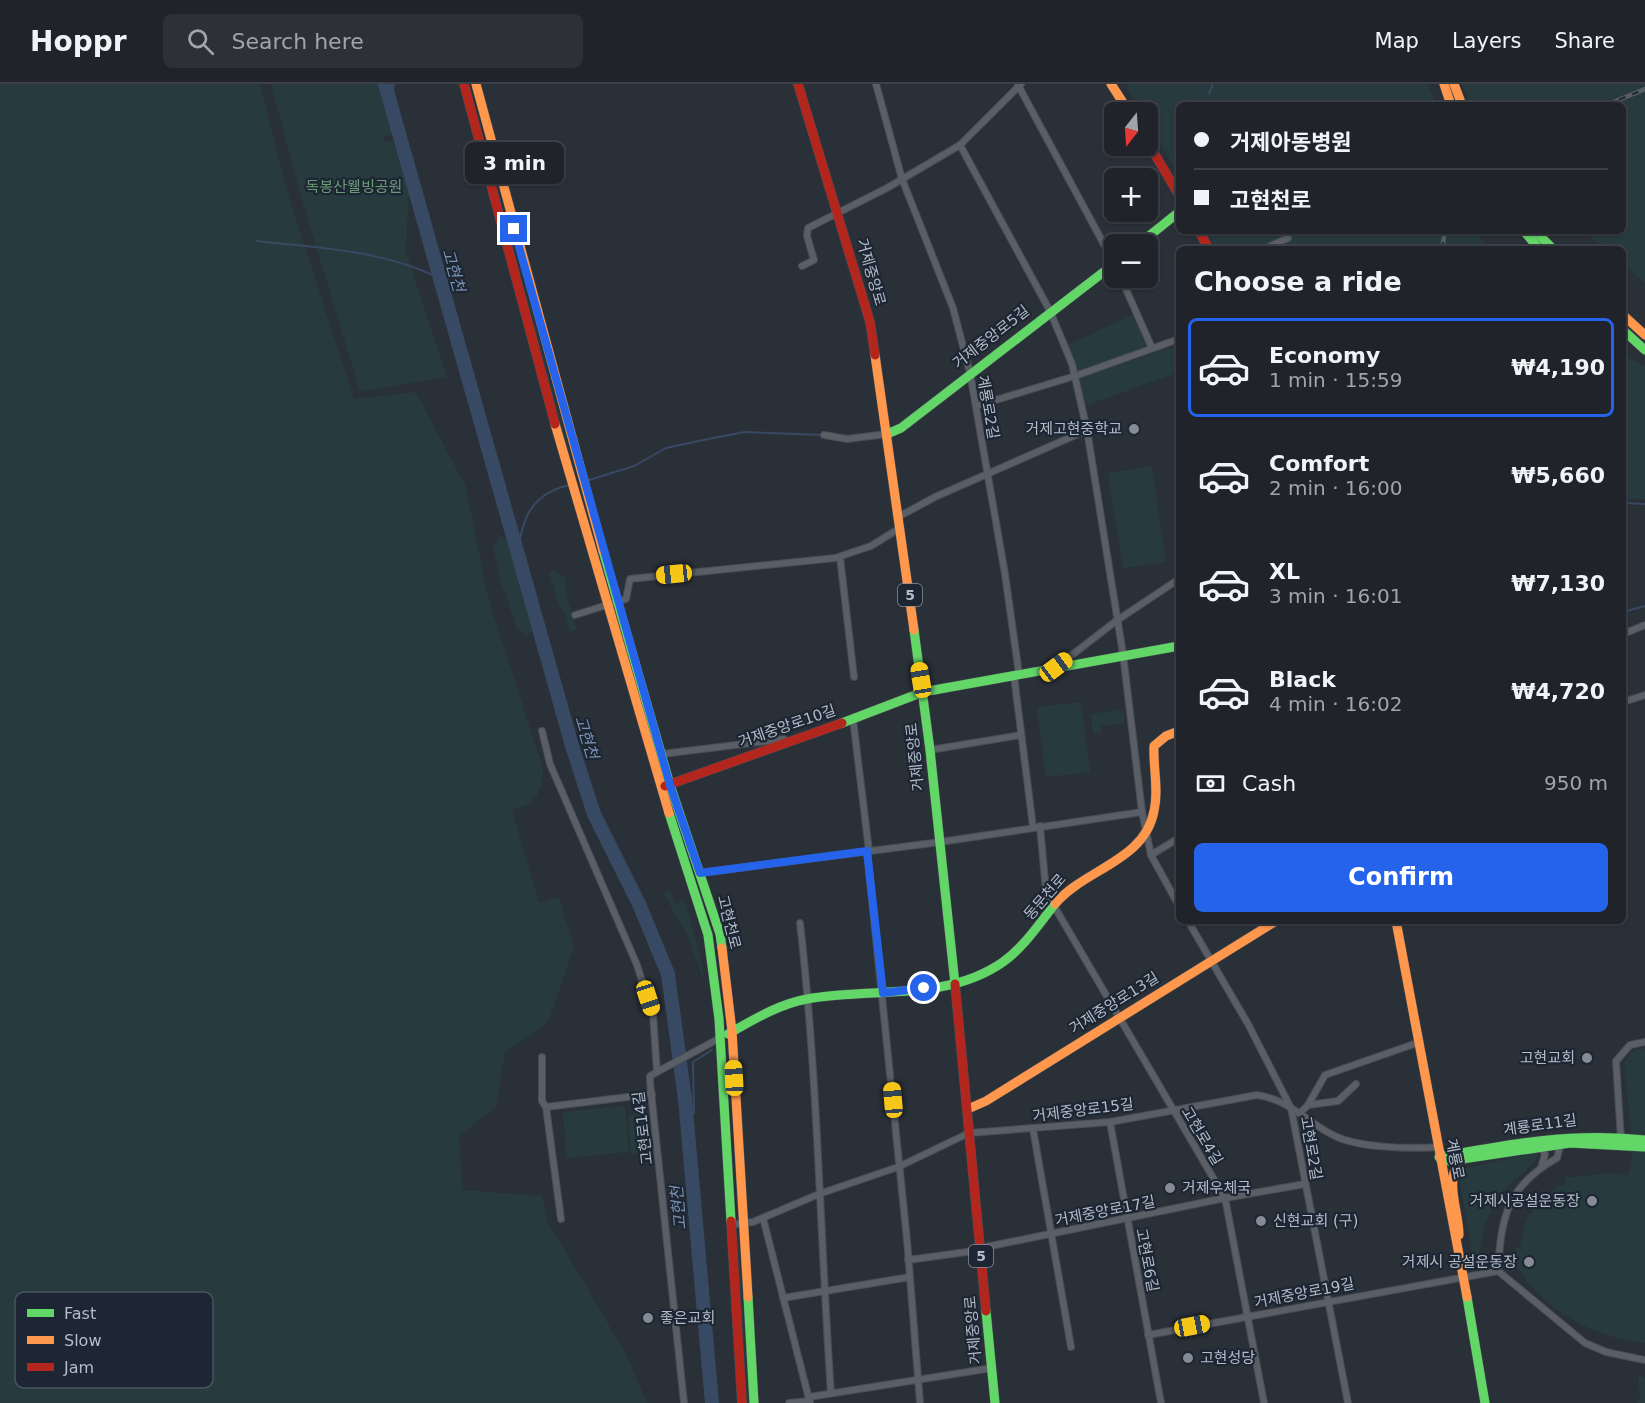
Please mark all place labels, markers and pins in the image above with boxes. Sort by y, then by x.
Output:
place label: 거제고현중학교 [1025,420,1122,438]
marker: 거제고현중학교 [1127,422,1141,436]
place label: 고현교회 [1520,1049,1575,1067]
marker: 고현교회 [1580,1051,1594,1065]
place label: 거제우체국 [1182,1179,1251,1197]
marker: 거제우체국 [1163,1181,1177,1195]
place label: 거제시공설운동장 [1470,1192,1580,1210]
marker: 거제시공설운동장 [1585,1194,1599,1208]
place label: 신현교회 (구) [1273,1212,1358,1230]
marker: 신현교회 (구) [1254,1214,1268,1228]
place label: 거제시 공설운동장 [1402,1253,1517,1271]
marker: 거제시 공설운동장 [1522,1255,1536,1269]
place label: 좋은교회 [660,1309,715,1327]
marker: 좋은교회 [641,1311,655,1325]
place label: 고현성당 [1200,1349,1255,1367]
marker: 고현성당 [1181,1351,1195,1365]

